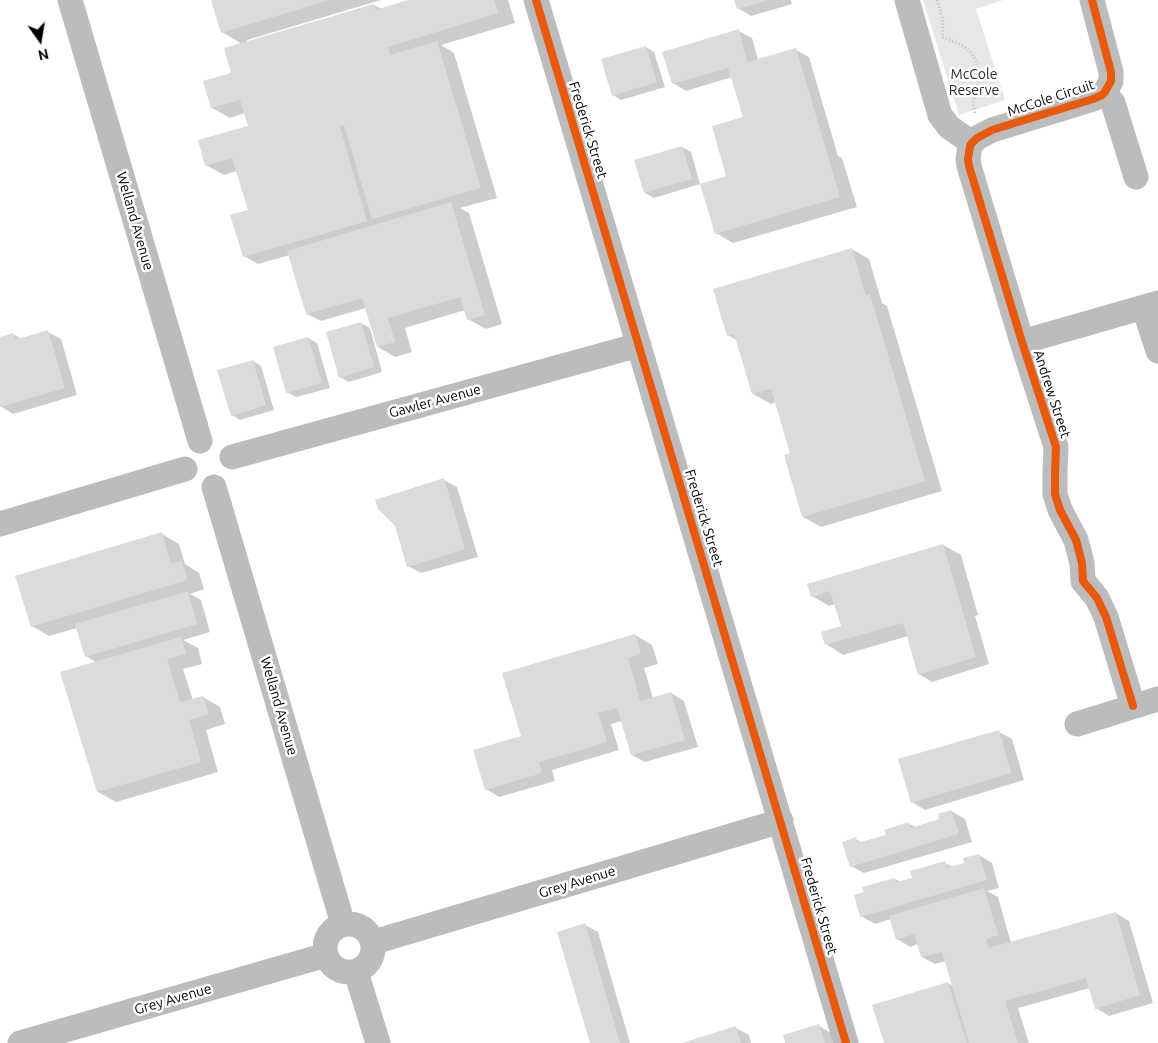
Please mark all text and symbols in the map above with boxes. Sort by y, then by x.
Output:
north arrow [15,15,65,65]
text: N [36,46,50,64]
park label: McCole Reserve [949,66,999,98]
street label: McCole Circuit [1005,76,1097,120]
street label: Frederick Street [565,79,611,181]
street label: Welland Avenue [113,170,157,272]
street label: Andrew Street [1030,348,1074,440]
street label: Gawler Avenue [387,381,483,421]
street label: Frederick Street [681,467,727,569]
street label: Welland Avenue [257,655,301,757]
street label: Frederick Street [797,855,841,957]
street label: Grey Avenue [537,862,617,902]
street label: Grey Avenue [133,980,213,1018]

